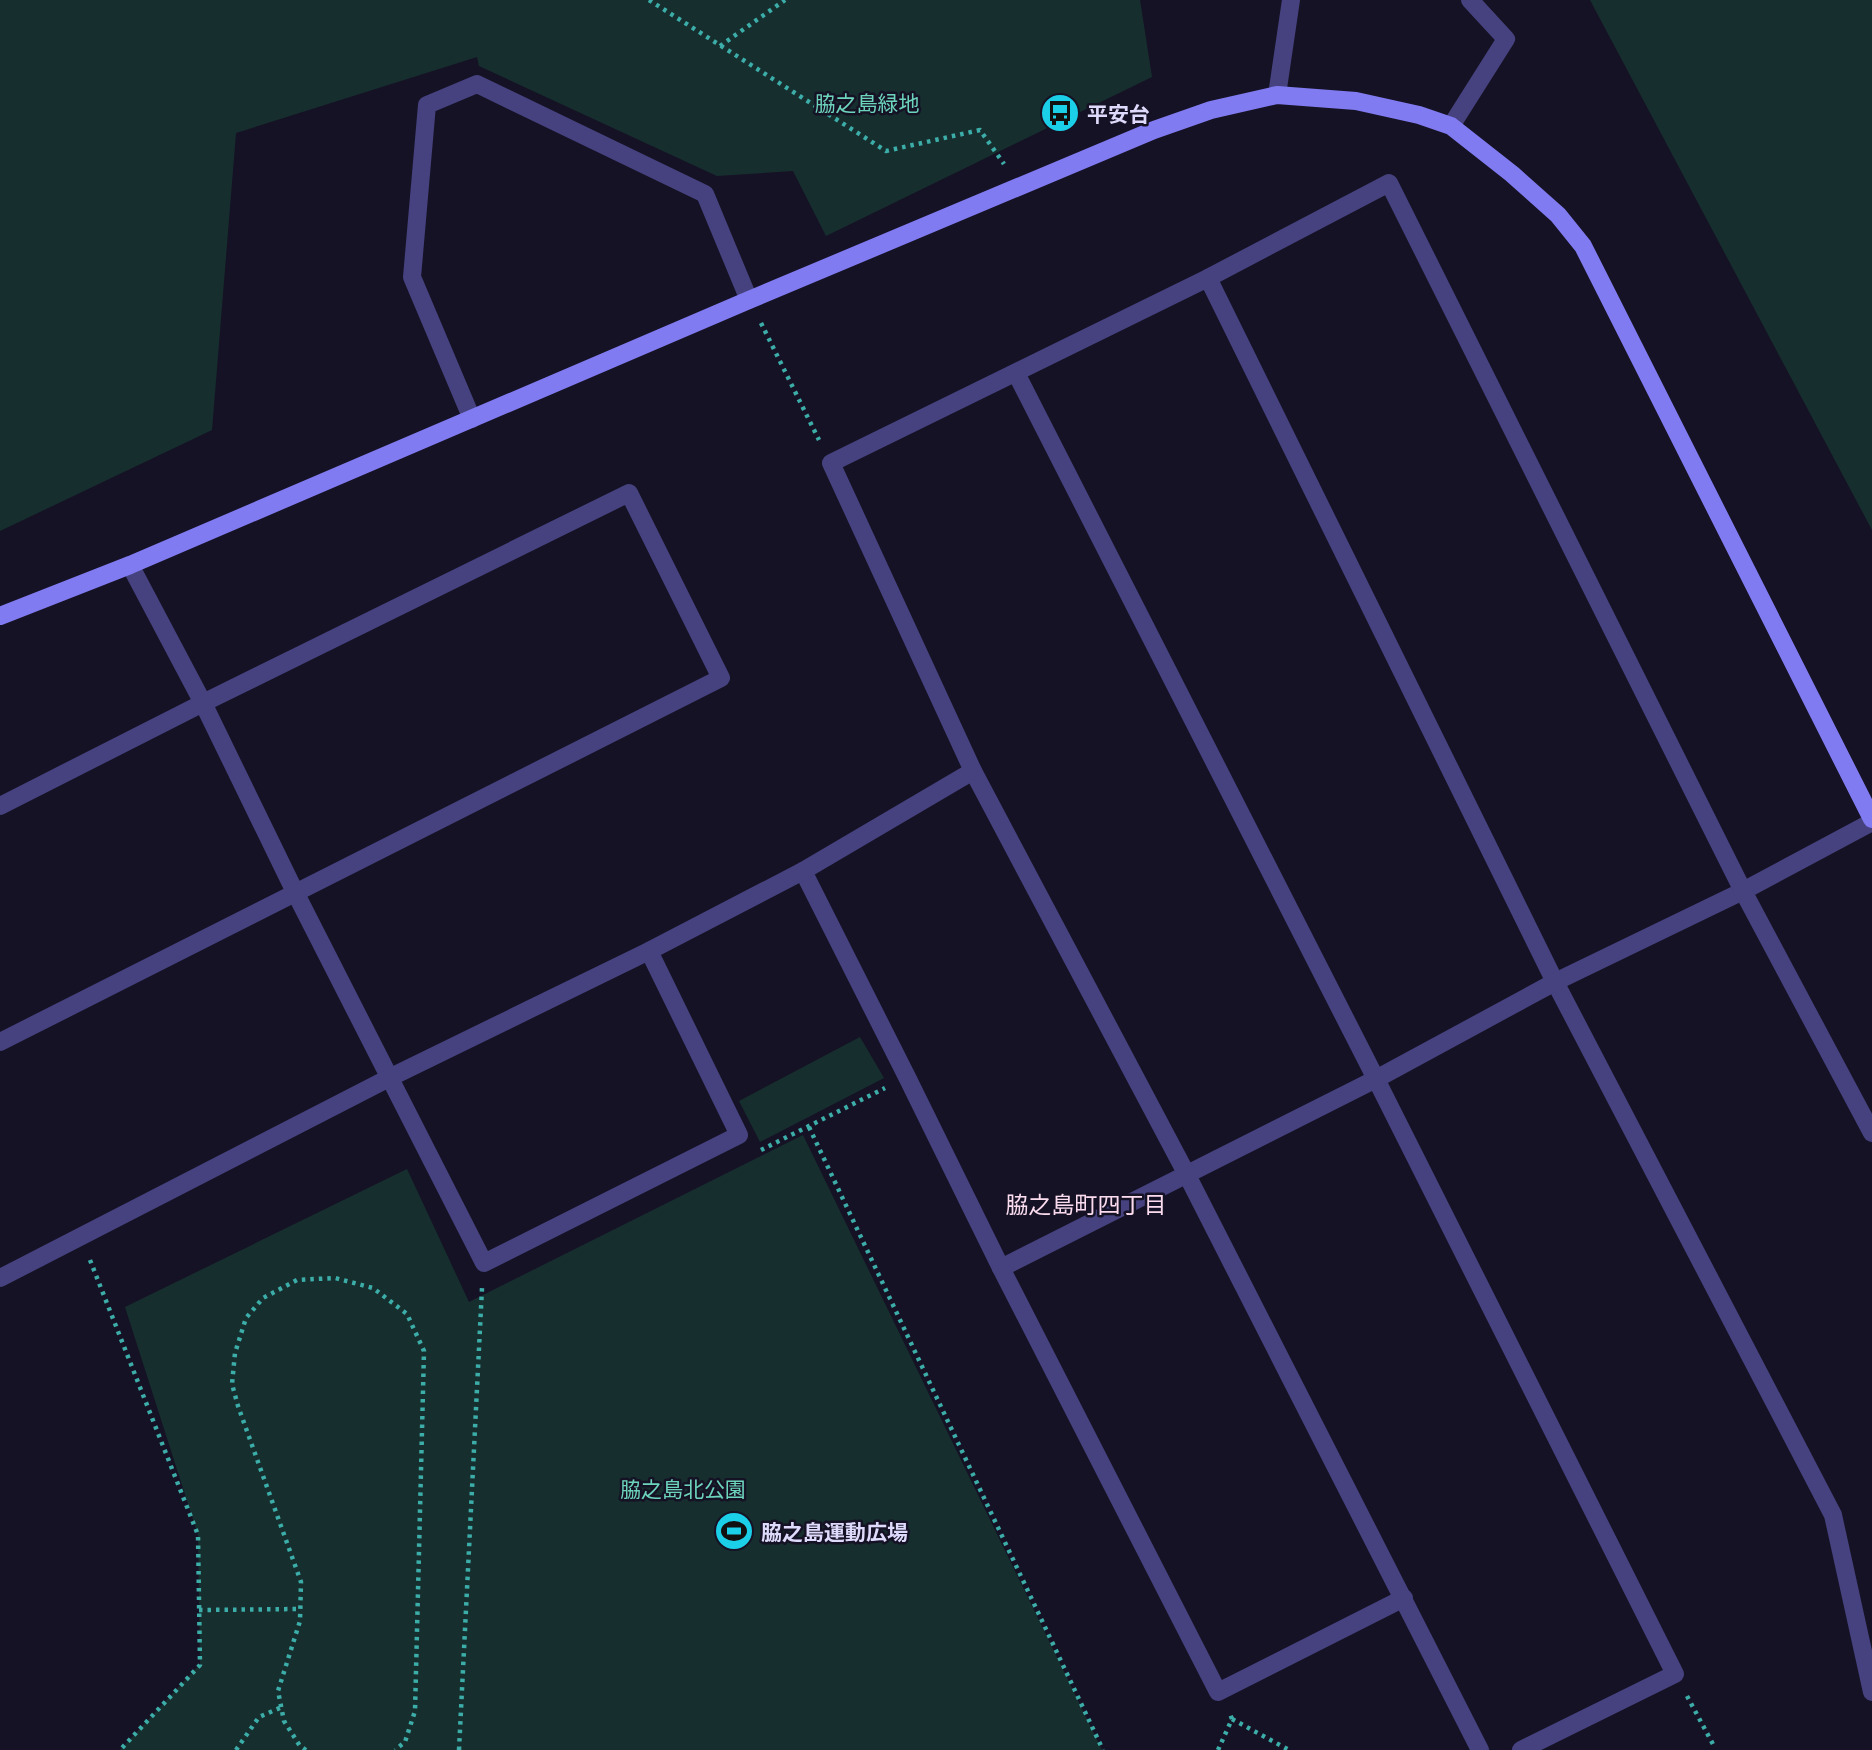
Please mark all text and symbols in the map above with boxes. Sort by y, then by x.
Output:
park label: 脇之島緑地 [815,90,920,115]
bus stop icon: 平安台 [1039,92,1081,134]
place label: 平安台 [1087,101,1150,126]
district label: 脇之島町四丁目 [1006,1190,1167,1218]
park label: 脇之島北公園 [620,1476,746,1501]
sports icon: 脇之島運動広場 [713,1510,755,1552]
place label: 脇之島運動広場 [761,1519,908,1544]

